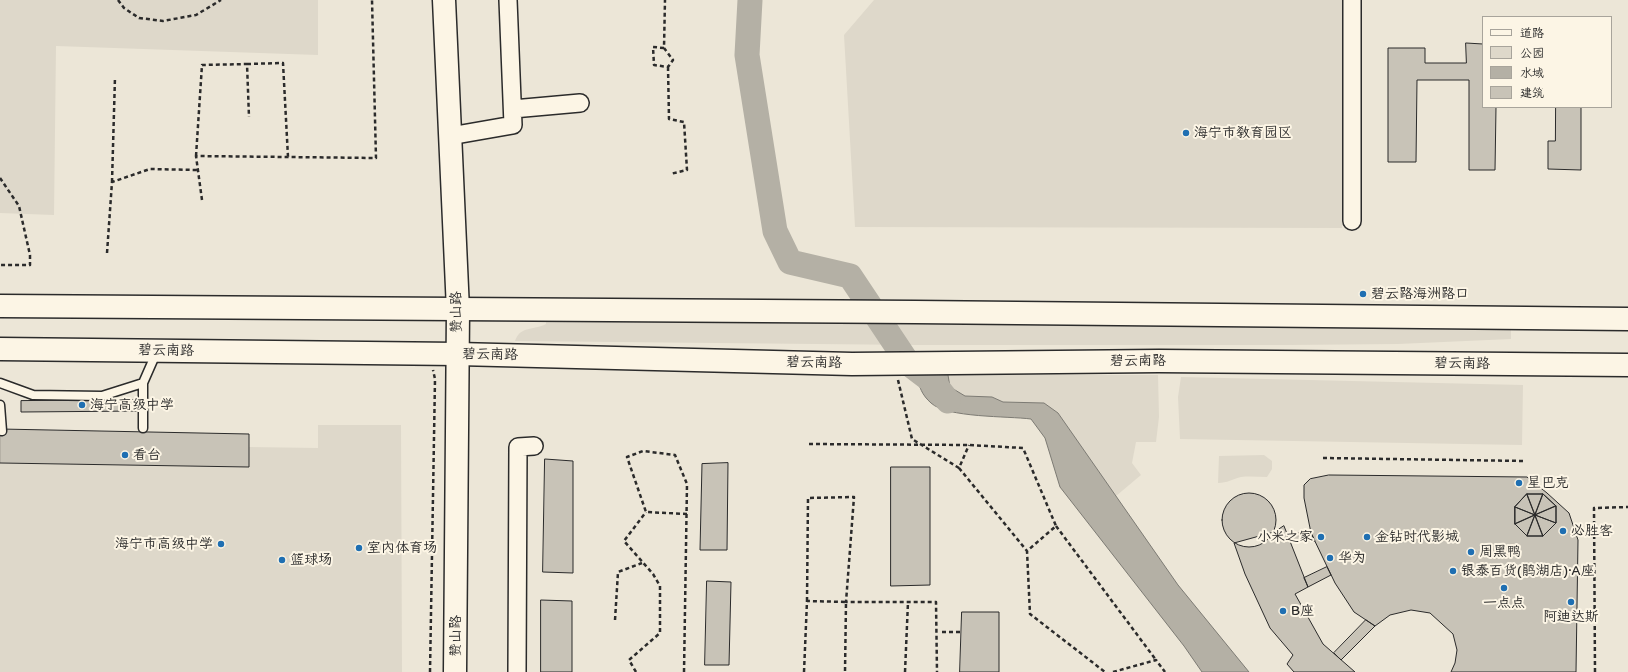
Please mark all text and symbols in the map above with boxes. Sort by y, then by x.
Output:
legend [1482,16,1612,108]
text: 道路 [1520,26,1544,40]
text: 公园 [1520,46,1544,60]
text: 水域 [1520,66,1544,80]
text: 建筑 [1520,86,1544,100]
place label: 海宁市教育园区 [1194,125,1292,141]
marker: 海宁市教育园区 [1181,128,1191,138]
place label: 碧云路海洲路口 [1371,286,1469,302]
marker: 碧云路海洲路口 [1358,289,1368,299]
street label: 赞山路 [448,291,466,333]
street label: 碧云南路 [138,342,194,360]
street label: 碧云南路 [462,346,518,364]
street label: 碧云南路 [1110,353,1166,369]
street label: 碧云南路 [786,354,842,372]
street label: 碧云南路 [1434,355,1490,373]
place label: 海宁高级中学 [90,397,174,413]
marker: 海宁高级中学 [77,400,87,410]
place label: 看台 [133,447,161,463]
marker: 看台 [120,450,130,460]
place label: 星巴克 [1527,475,1569,491]
marker: 星巴克 [1514,478,1524,488]
place label: 必胜客 [1571,523,1613,539]
marker: 必胜客 [1558,526,1568,536]
place label: 小米之家 [1257,529,1313,545]
place label: 金钻时代影城 [1375,529,1459,545]
marker: 小米之家 [1316,532,1326,542]
marker: 金钻时代影城 [1362,532,1372,542]
place label: 海宁市高级中学 [115,536,213,552]
marker: 海宁市高级中学 [216,539,226,549]
place label: 室内体育场 [367,540,437,556]
marker: 室内体育场 [354,543,364,553]
place label: 周黑鸭 [1479,544,1521,560]
marker: 周黑鸭 [1466,547,1476,557]
place label: 华为 [1338,550,1366,566]
place label: 篮球场 [290,552,332,568]
marker: 华为 [1325,553,1335,563]
marker: 篮球场 [277,555,287,565]
place label: 银泰百货(鹃湖店)·A座 [1461,563,1594,579]
marker: 银泰百货(鹃湖店)·A座 [1448,566,1458,576]
marker: 一点点 [1499,583,1509,593]
place label: 一点点 [1483,595,1525,611]
marker: 阿迪达斯 [1566,597,1576,607]
place label: B座 [1291,603,1314,619]
marker: B座 [1278,606,1288,616]
place label: 阿迪达斯 [1543,609,1599,625]
street label: 赞山路 [448,615,464,657]

